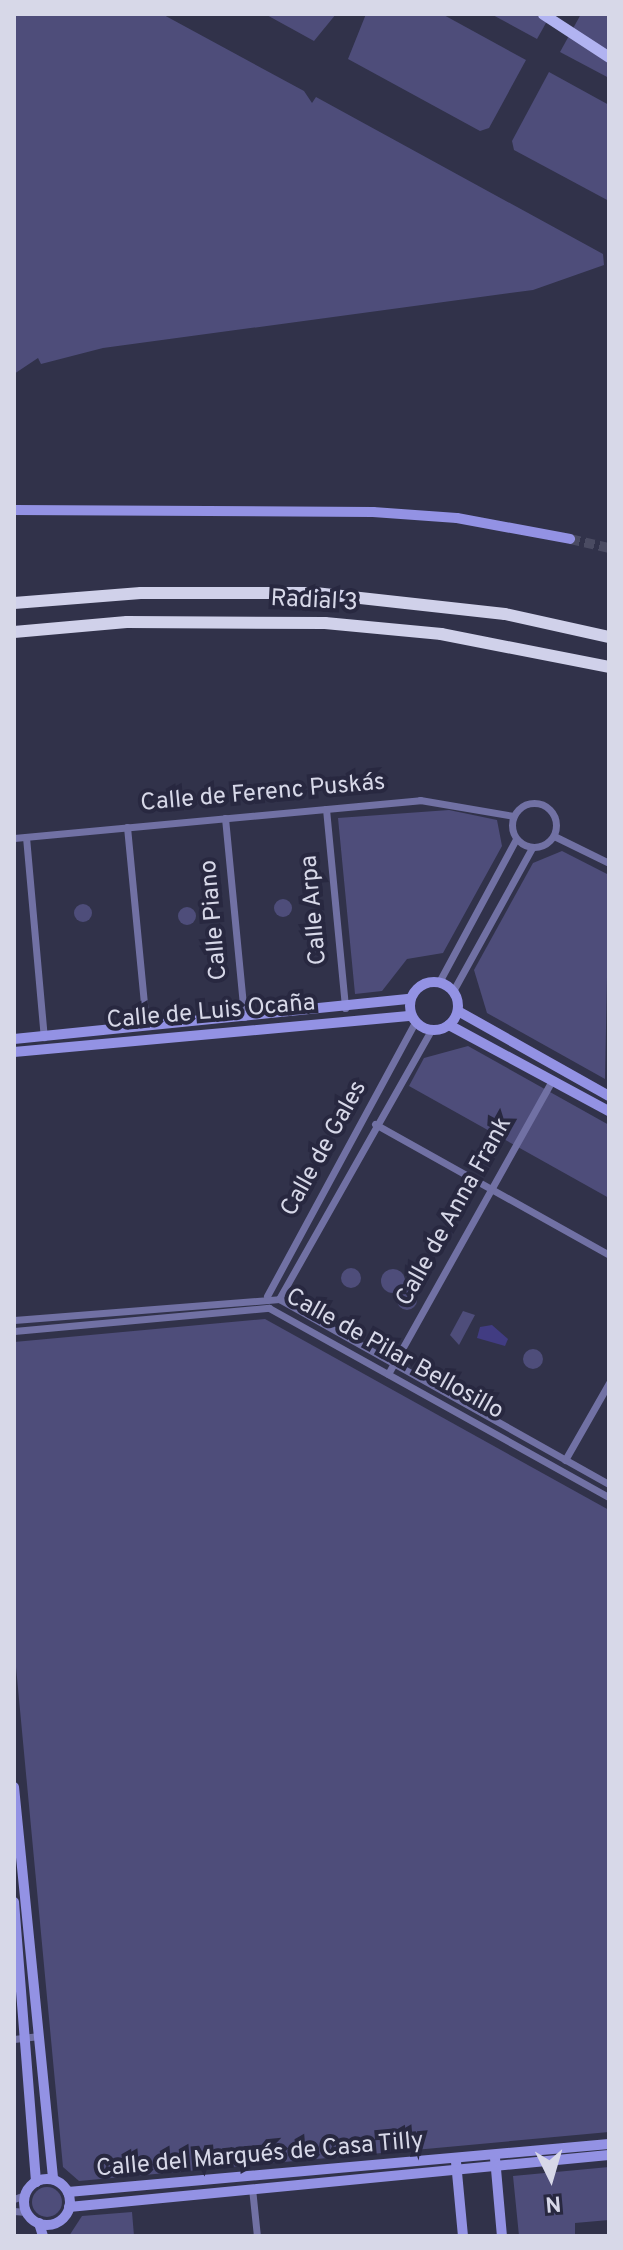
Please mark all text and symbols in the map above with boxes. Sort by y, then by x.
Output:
street label: Radial 3 [270,585,358,619]
street label: Calle de Ferenc Puskás [139,769,387,819]
street label: Calle Arpa [296,853,334,967]
street label: Calle Piano [195,859,235,981]
street label: Calle de Luis Ocaña [105,990,317,1036]
street label: Calle de Gales [276,1076,374,1222]
street label: Calle de Anna Frank [391,1112,519,1312]
street label: Calle de Pilar Bellosillo [280,1283,508,1427]
street label: Calle del Marqués de Casa Tilly [95,2127,425,2185]
north arrow [511,2138,591,2218]
text: N [544,2188,562,2217]

